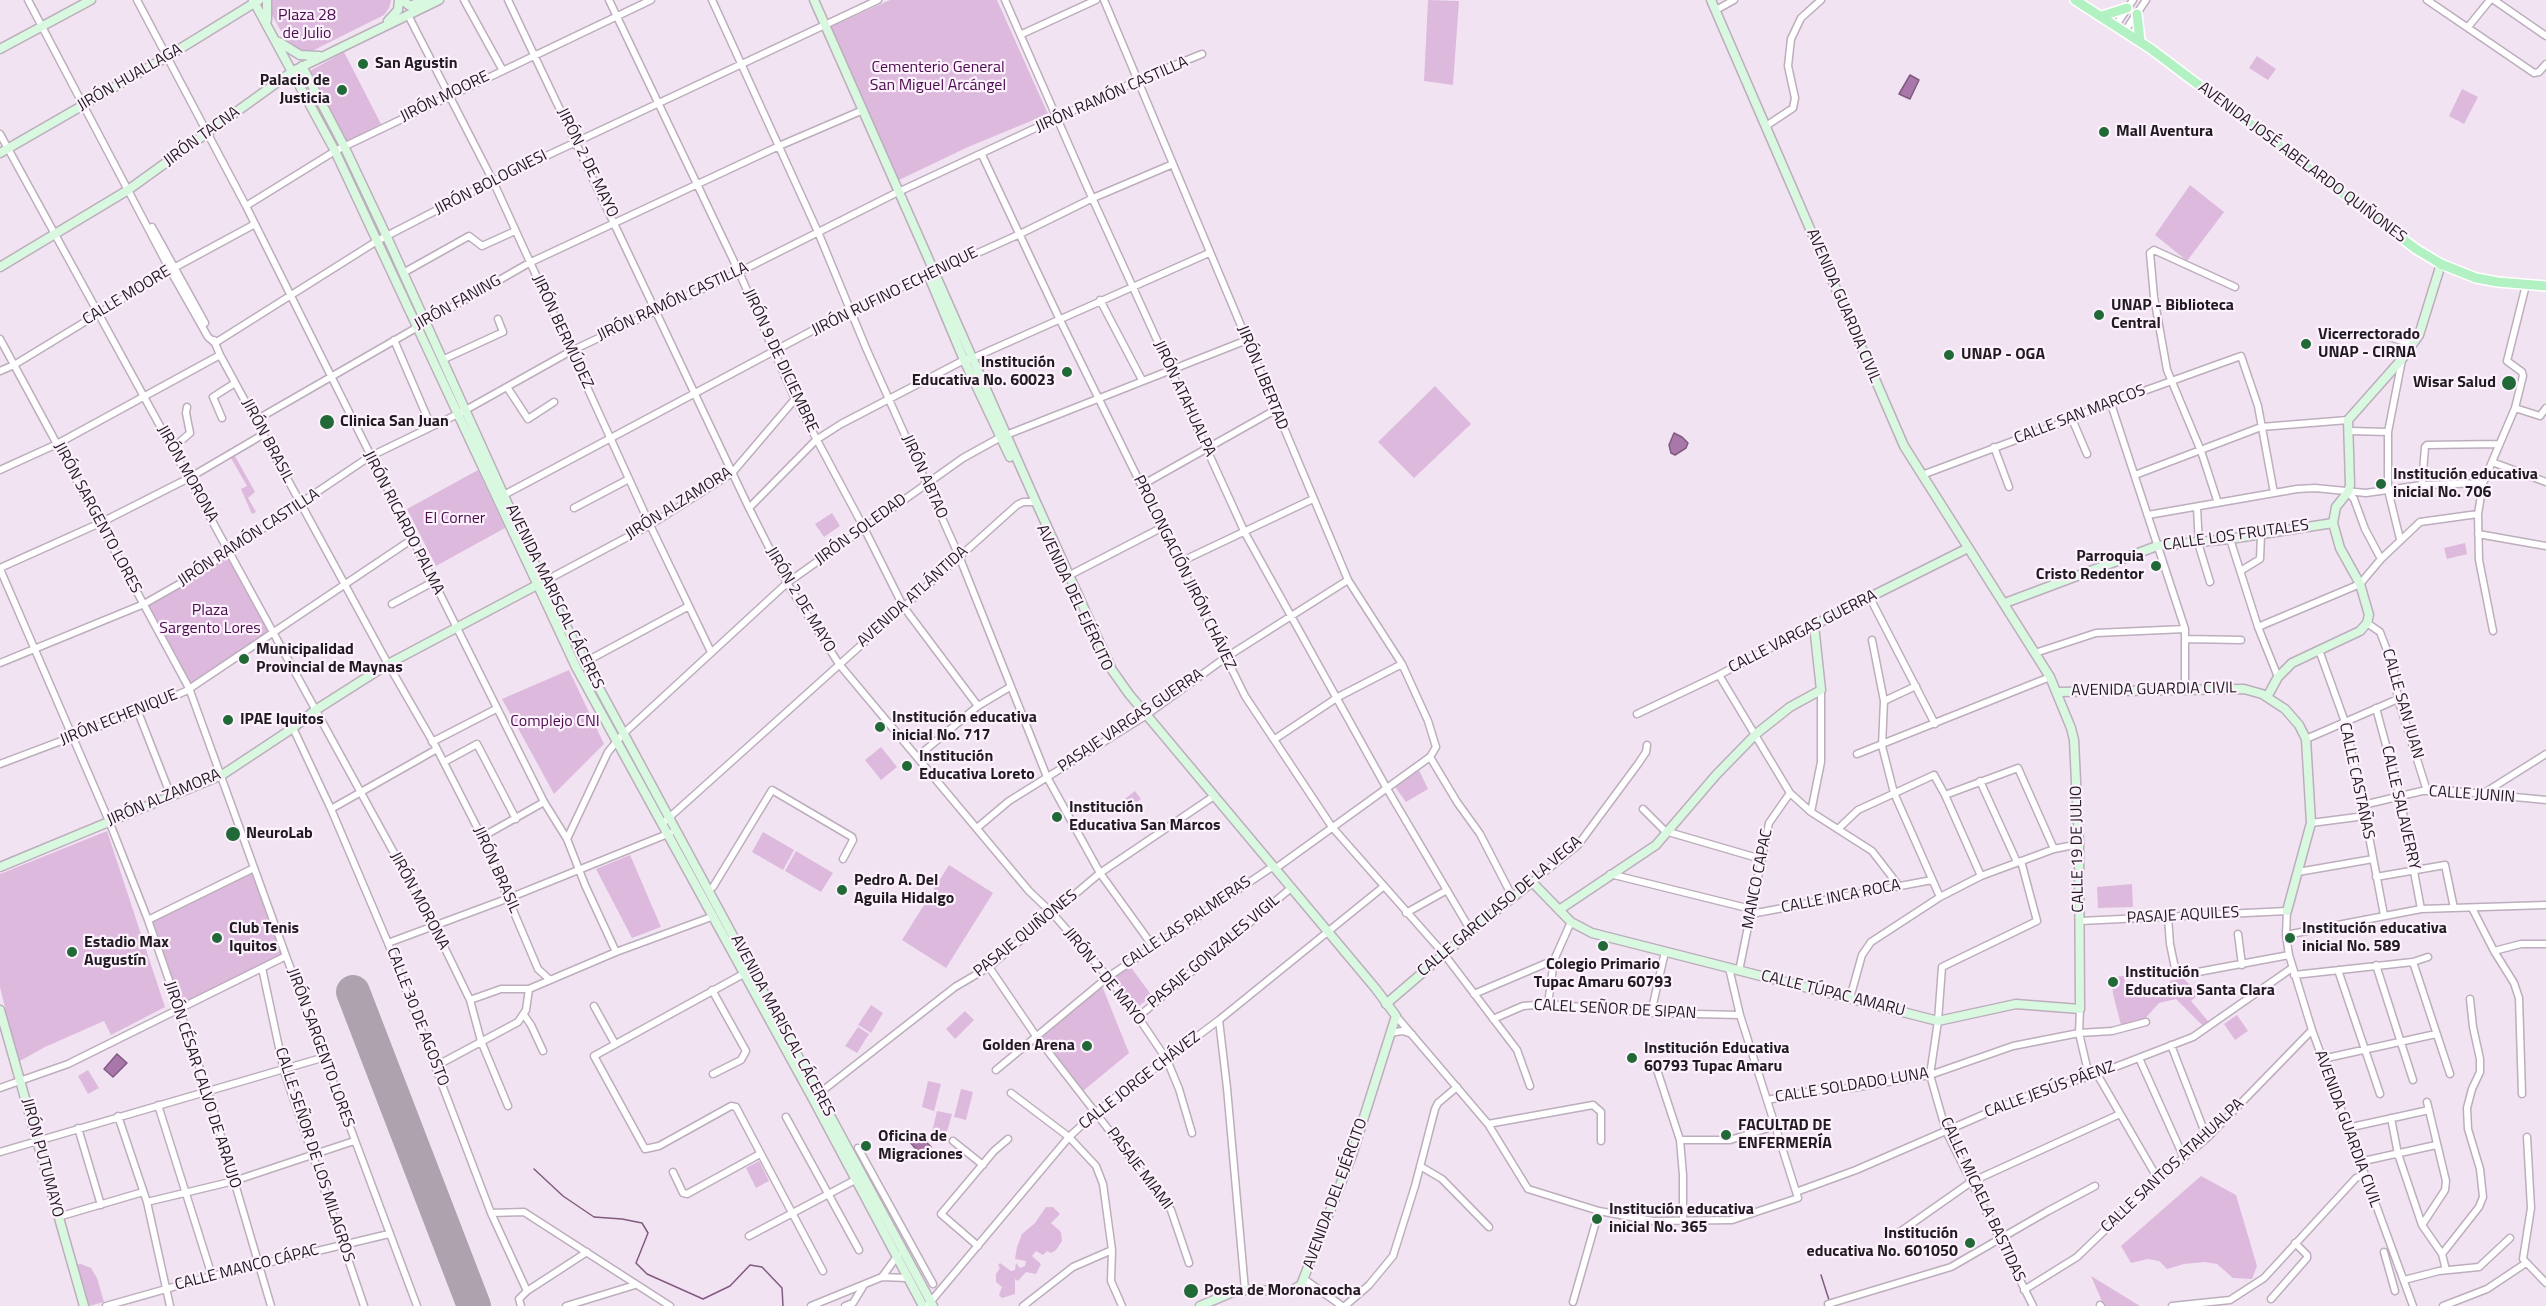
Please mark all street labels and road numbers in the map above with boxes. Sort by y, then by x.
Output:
street label: JIRÓN HUALLAGA [74,40,186,116]
street label: JIRÓN RAMÓN CASTILLA [1033,53,1191,137]
street label: JIRÓN MOORE [397,67,493,127]
street label: AVENIDA JOSÉ ABELARDO QUIÑONES [2194,78,2410,248]
street label: JIRÓN TACNA [160,103,244,171]
street label: JIRÓN 2 DE MAYO [552,105,622,221]
street label: JIRÓN BOLOGNESI [432,146,550,220]
street label: AVENIDA GUARDIA CIVIL [1802,226,1884,386]
street label: JIRÓN RUFINO ECHENIQUE [809,243,981,341]
street label: JIRÓN RAMÓN CASTILLA [594,258,752,346]
street label: CALLE MOORE [80,262,174,330]
street label: JIRÓN FANING [411,271,505,335]
street label: JIRÓN BERMÚDEZ [527,272,597,392]
street label: JIRÓN 9 DE DICIEMBRE [738,286,822,436]
street label: JIRÓN LIBERTAD [1232,323,1292,433]
street label: JIRÓN ATAHUALPA [1149,338,1219,460]
street label: CALLE SAN MARCOS [2012,381,2148,449]
street label: JIRÓN BRASIL [237,396,297,486]
street label: JIRÓN MORONA [152,422,222,526]
street label: JIRÓN ABTAO [897,432,951,522]
street label: JIRÓN SARGENTO LORES [49,439,145,597]
street label: JIRÓN RICARDO PALMA [358,448,448,598]
street label: JIRÓN ALZAMORA [622,464,736,544]
street label: PROLONGACIÓN JIRÓN CHÁVEZ [1128,473,1240,673]
street label: JIRÓN RAMÓN CASTILLA [175,485,323,591]
street label: JIRÓN SOLEDAD [811,490,911,570]
street label: AVENIDA MARISCAL CÁCERES [501,502,607,692]
street label: CALLE LOS FRUTALES [2162,516,2310,556]
street label: AVENIDA DEL EJÉRCITO [1032,522,1116,674]
street label: AVENIDA ATLÁNTIDA [854,542,972,652]
street label: JIRÓN 2 DE MAYO [761,544,839,656]
street label: CALLE VARGAS GUERRA [1726,586,1880,678]
street label: CALLE SAN JUAN [2377,647,2427,761]
street label: PASAJE VARGAS GUERRA [1055,665,1207,777]
street label: AVENIDA GUARDIA CIVIL [2071,679,2237,701]
street label: JIRÓN ECHENIQUE [58,686,180,750]
street label: CALLE CASTAÑAS [2334,721,2378,841]
street label: CALLE SALAVERRY [2376,744,2424,872]
street label: JIRÓN ALZAMORA [104,765,224,831]
street label: CALLE JUNIN [2428,782,2516,808]
street label: CALLE 19 DE JULIO [2067,785,2089,913]
street label: JIRÓN BRASIL [468,824,524,916]
street label: MANCO CAPAC [1739,827,1777,931]
street label: CALLE GARCILASO DE LA VEGA [1414,833,1586,981]
street label: JIRÓN MORONA [385,849,453,953]
street label: CALLE LAS PALMERAS [1119,873,1255,973]
street label: CALLE INCA ROCA [1780,876,1902,918]
street label: PASAJE QUIÑONES [970,886,1082,982]
street label: PASAJE GONZALES VIGIL [1144,891,1284,1013]
street label: PASAJE AQUILES [2126,903,2240,929]
street label: JIRÓN 2 DE MAYO [1059,925,1149,1029]
street label: AVENIDA MARISCAL CÁCERES [726,932,838,1120]
street label: CALLE 30 DE AGOSTO [382,945,452,1089]
street label: JIRÓN SARGENTO LORES [282,966,358,1130]
street label: CALLE TÚPAC AMARU [1759,967,1907,1021]
street label: JIRÓN CÉSAR CALVO DE ARAUJO [159,979,245,1191]
street label: CALEL SEÑOR DE SIPAN [1533,996,1697,1024]
street label: CALLE JORGE CHÁVEZ [1076,1028,1204,1134]
street label: CALLE SEÑOR DE LOS MILAGROS [270,1045,358,1265]
street label: AVENIDA GUARDIA CIVIL [2310,1048,2384,1210]
street label: CALLE JESÚS PÁENZ [1982,1057,2118,1123]
street label: CALLE SOLDADO LUNA [1774,1064,1930,1108]
street label: CALLE SANTOS ATAHUALPA [2098,1095,2248,1237]
street label: JIRÓN PUTUMAYO [17,1096,67,1220]
street label: CALLE MICAELA BASTIDAS [1935,1115,2029,1285]
street label: AVENIDA DEL EJÉRCITO [1300,1116,1372,1272]
street label: PASAJE MIAMI [1102,1124,1176,1214]
street label: CALLE MANCO CÁPAC [173,1241,321,1295]

